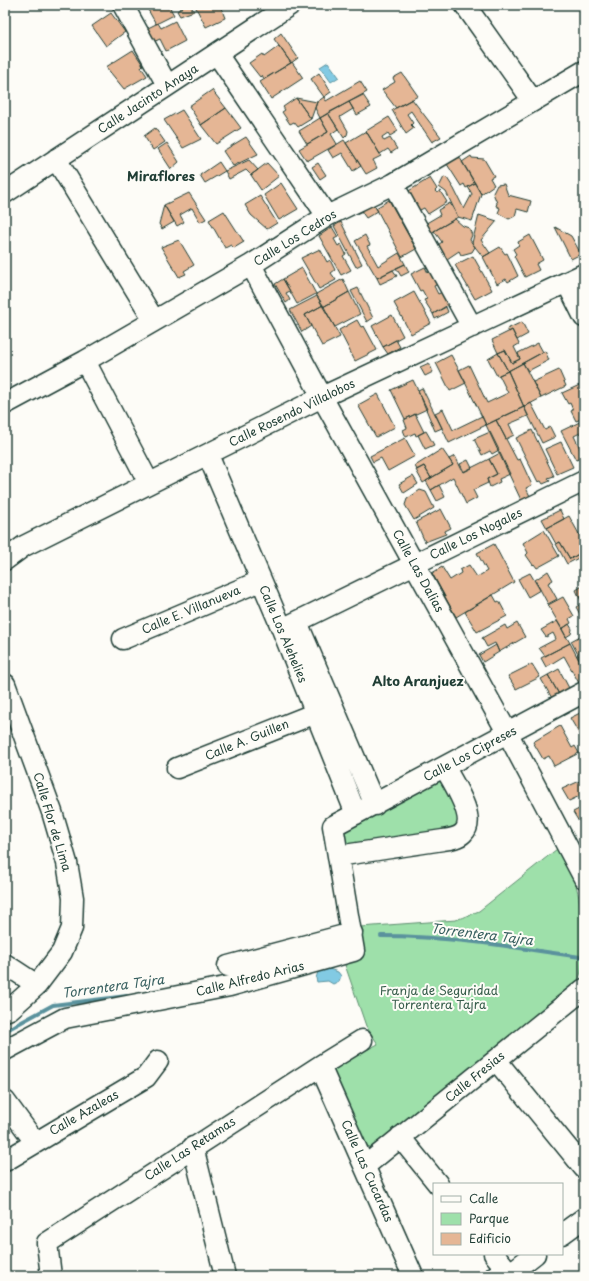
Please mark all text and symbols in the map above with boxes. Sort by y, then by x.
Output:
street label: Calle Jacinto Anaya [94,59,202,137]
district label: Miraflores [127,166,195,185]
street label: Calle Los Cedros [250,204,340,270]
street label: Calle Rosendo Villalobos [225,373,358,450]
street label: Calle Los Nogales [426,503,525,563]
street label: Calle Las Dalias [389,526,449,616]
street label: Calle E. Villanueva [138,580,243,638]
street label: Calle Los Alehelies [255,582,313,686]
district label: Alto Aranjuez [372,671,464,690]
street label: Calle A. Guillen [202,714,291,764]
street label: Calle Los Cipreses [420,721,520,785]
street label: Calle Flor de Lima [29,770,77,874]
water label: Torrentera Tajra [430,918,535,949]
street label: Calle Alfredo Arias [194,956,306,1000]
water label: Torrentera Tajra [61,969,166,1002]
park label: Franja de Seguridad Torrentera Tajra [380,981,499,1013]
street label: Calle Fresias [441,1046,509,1106]
street label: Calle Azaleas [45,1085,122,1139]
street label: Calle Las Retamas [140,1112,239,1184]
street label: Calle Las Cucardas [337,1116,399,1225]
legend [433,1183,563,1255]
text: Calle [469,1189,499,1207]
text: Parque [469,1209,509,1227]
text: Edificio [469,1229,511,1247]

